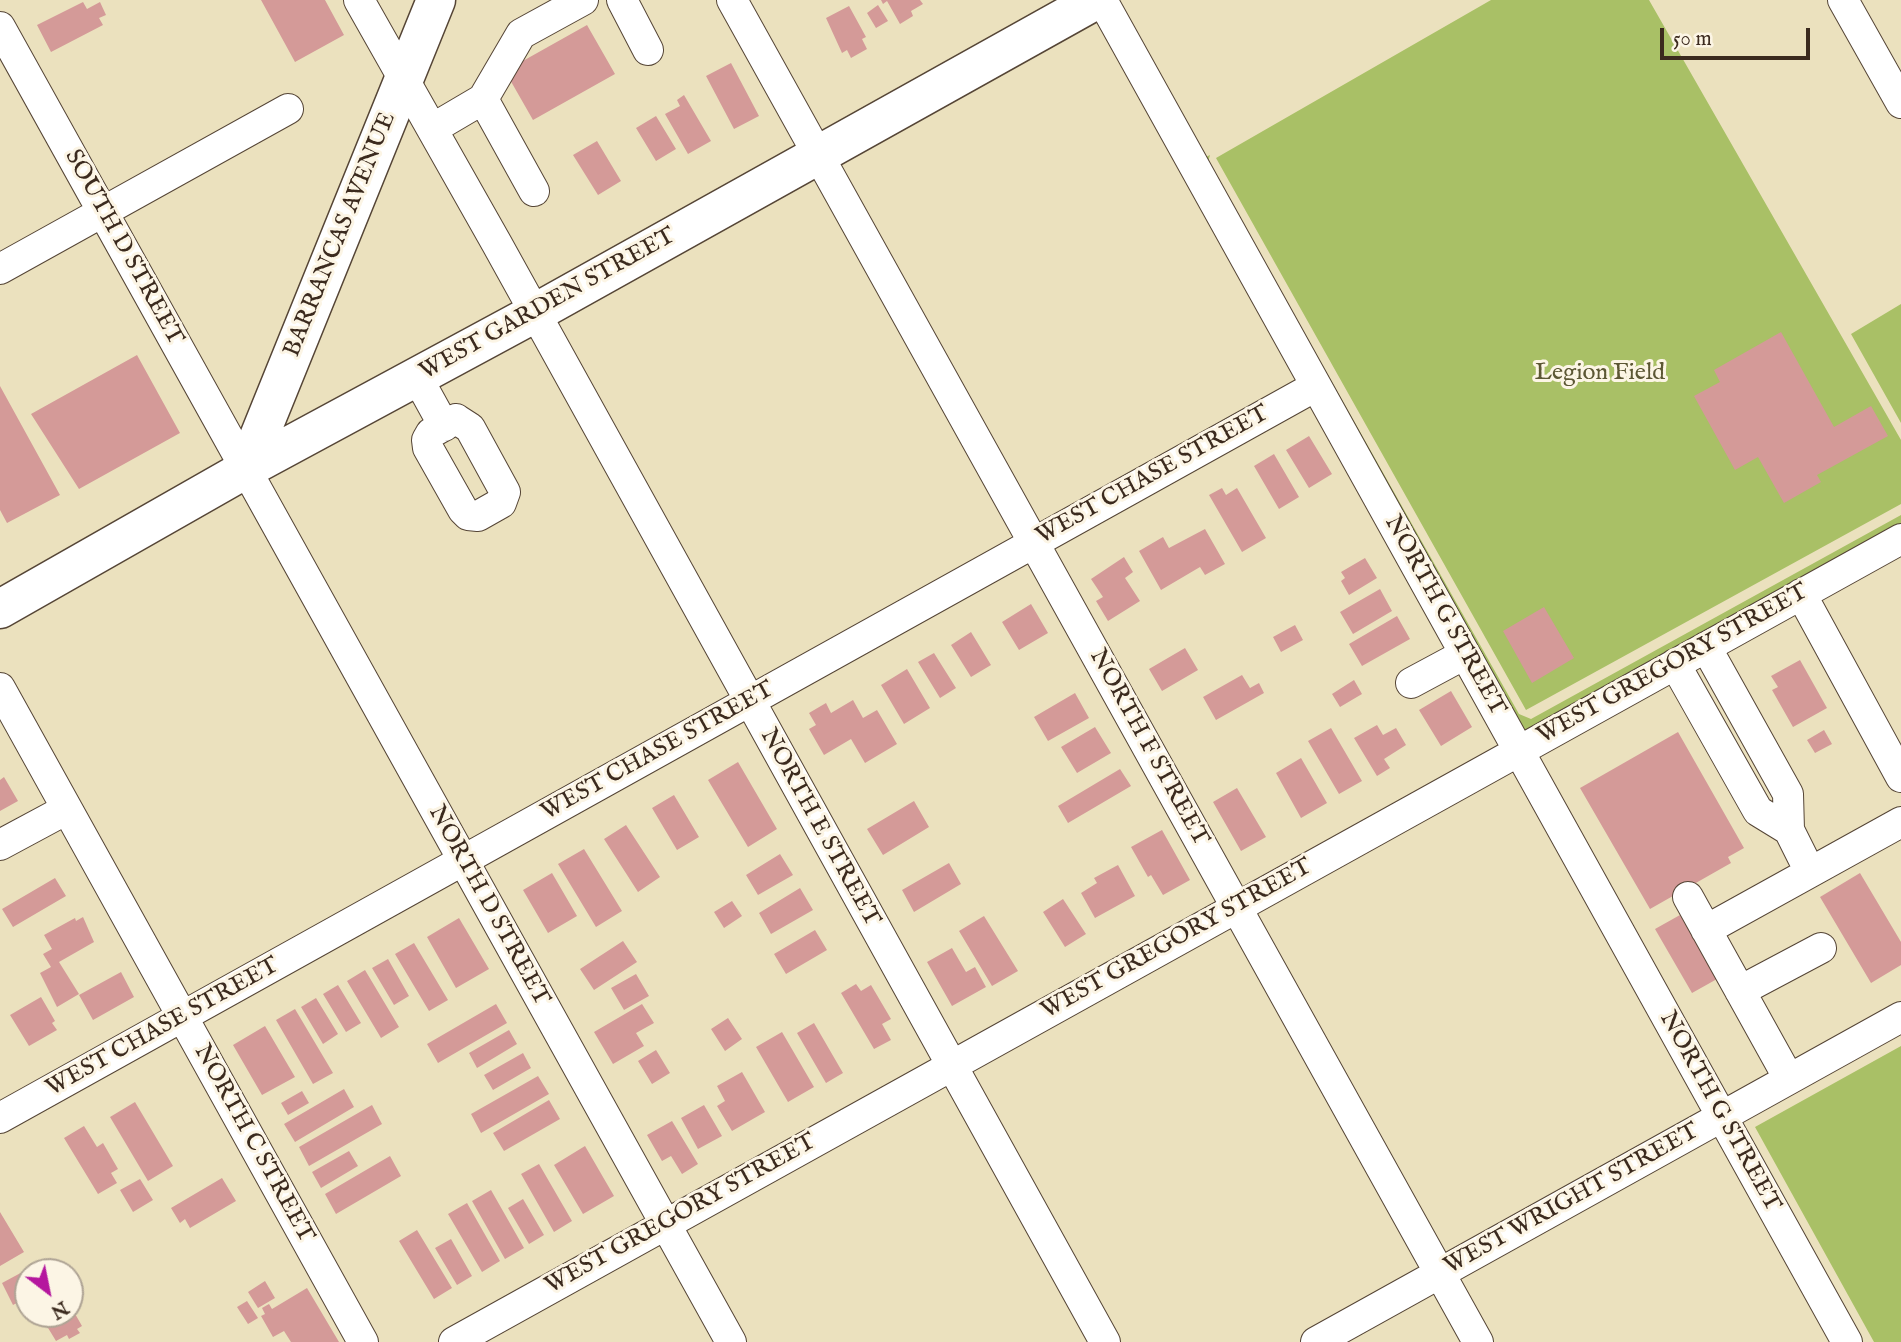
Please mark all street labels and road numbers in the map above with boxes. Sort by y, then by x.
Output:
street label: BARRANCAS AVENUE [279,109,403,361]
street label: SOUTH D STREET [57,145,189,351]
street label: WEST GARDEN STREET [415,223,681,387]
street label: WEST CHASE STREET [1032,400,1274,552]
street label: NORTH G STREET [1377,511,1511,721]
street label: WEST GREGORY STREET [1533,578,1813,752]
street label: NORTH F STREET [1082,645,1214,851]
street label: WEST CHASE STREET [537,676,779,828]
street label: NORTH E STREET [753,724,885,932]
street label: NORTH D STREET [421,801,555,1011]
street label: WEST GREGORY STREET [1037,853,1317,1027]
street label: WEST CHASE STREET [42,952,284,1104]
street label: NORTH G STREET [1652,1007,1786,1217]
street label: NORTH C STREET [187,1040,319,1248]
street label: WEST WRIGHT STREET [1440,1118,1704,1282]
street label: WEST GREGORY STREET [541,1128,821,1302]

